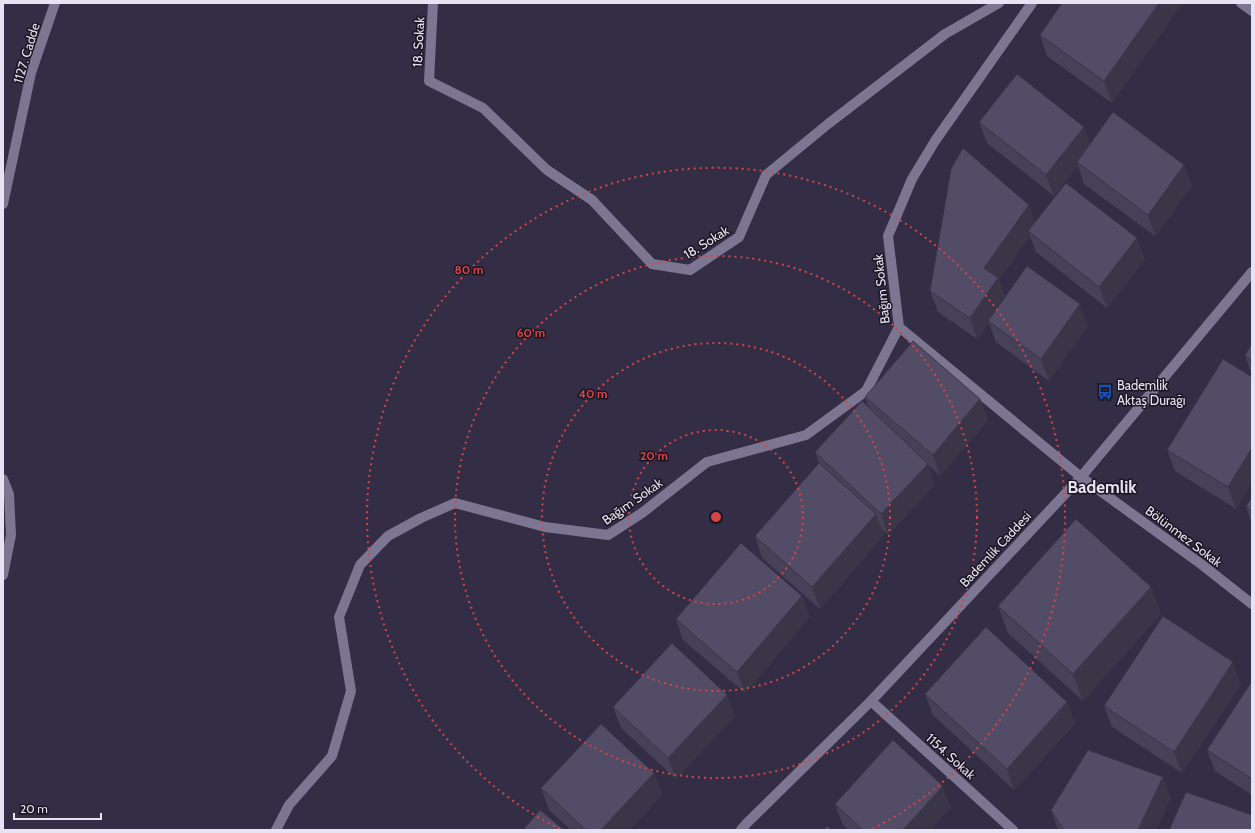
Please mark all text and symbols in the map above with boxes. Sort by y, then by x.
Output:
street label: 18. Sokak [409,16,427,68]
street label: 1127. Cadde [9,21,43,85]
street label: 18. Sokak [680,222,732,262]
street label: Bağım Sokak [869,253,893,325]
text: 80 m [455,262,483,277]
text: 60 m [517,325,545,340]
place label: Bademlik Aktaş Durağı [1117,377,1185,408]
bus stop icon: Bademlik Aktaş Durağı [1096,383,1114,401]
text: 40 m [578,386,608,401]
text: 20 m [640,448,668,463]
street label: Bağım Sokak [599,474,665,528]
district label: Bademlik [1067,477,1137,497]
street label: Bölünmez Sokak [1143,502,1226,570]
street label: Bademlik Caddesi [956,508,1034,590]
centre of rings [709,510,723,524]
street label: 1154. Sokak [923,730,979,782]
scale bar [14,795,101,821]
text: 20 m [20,801,48,816]

